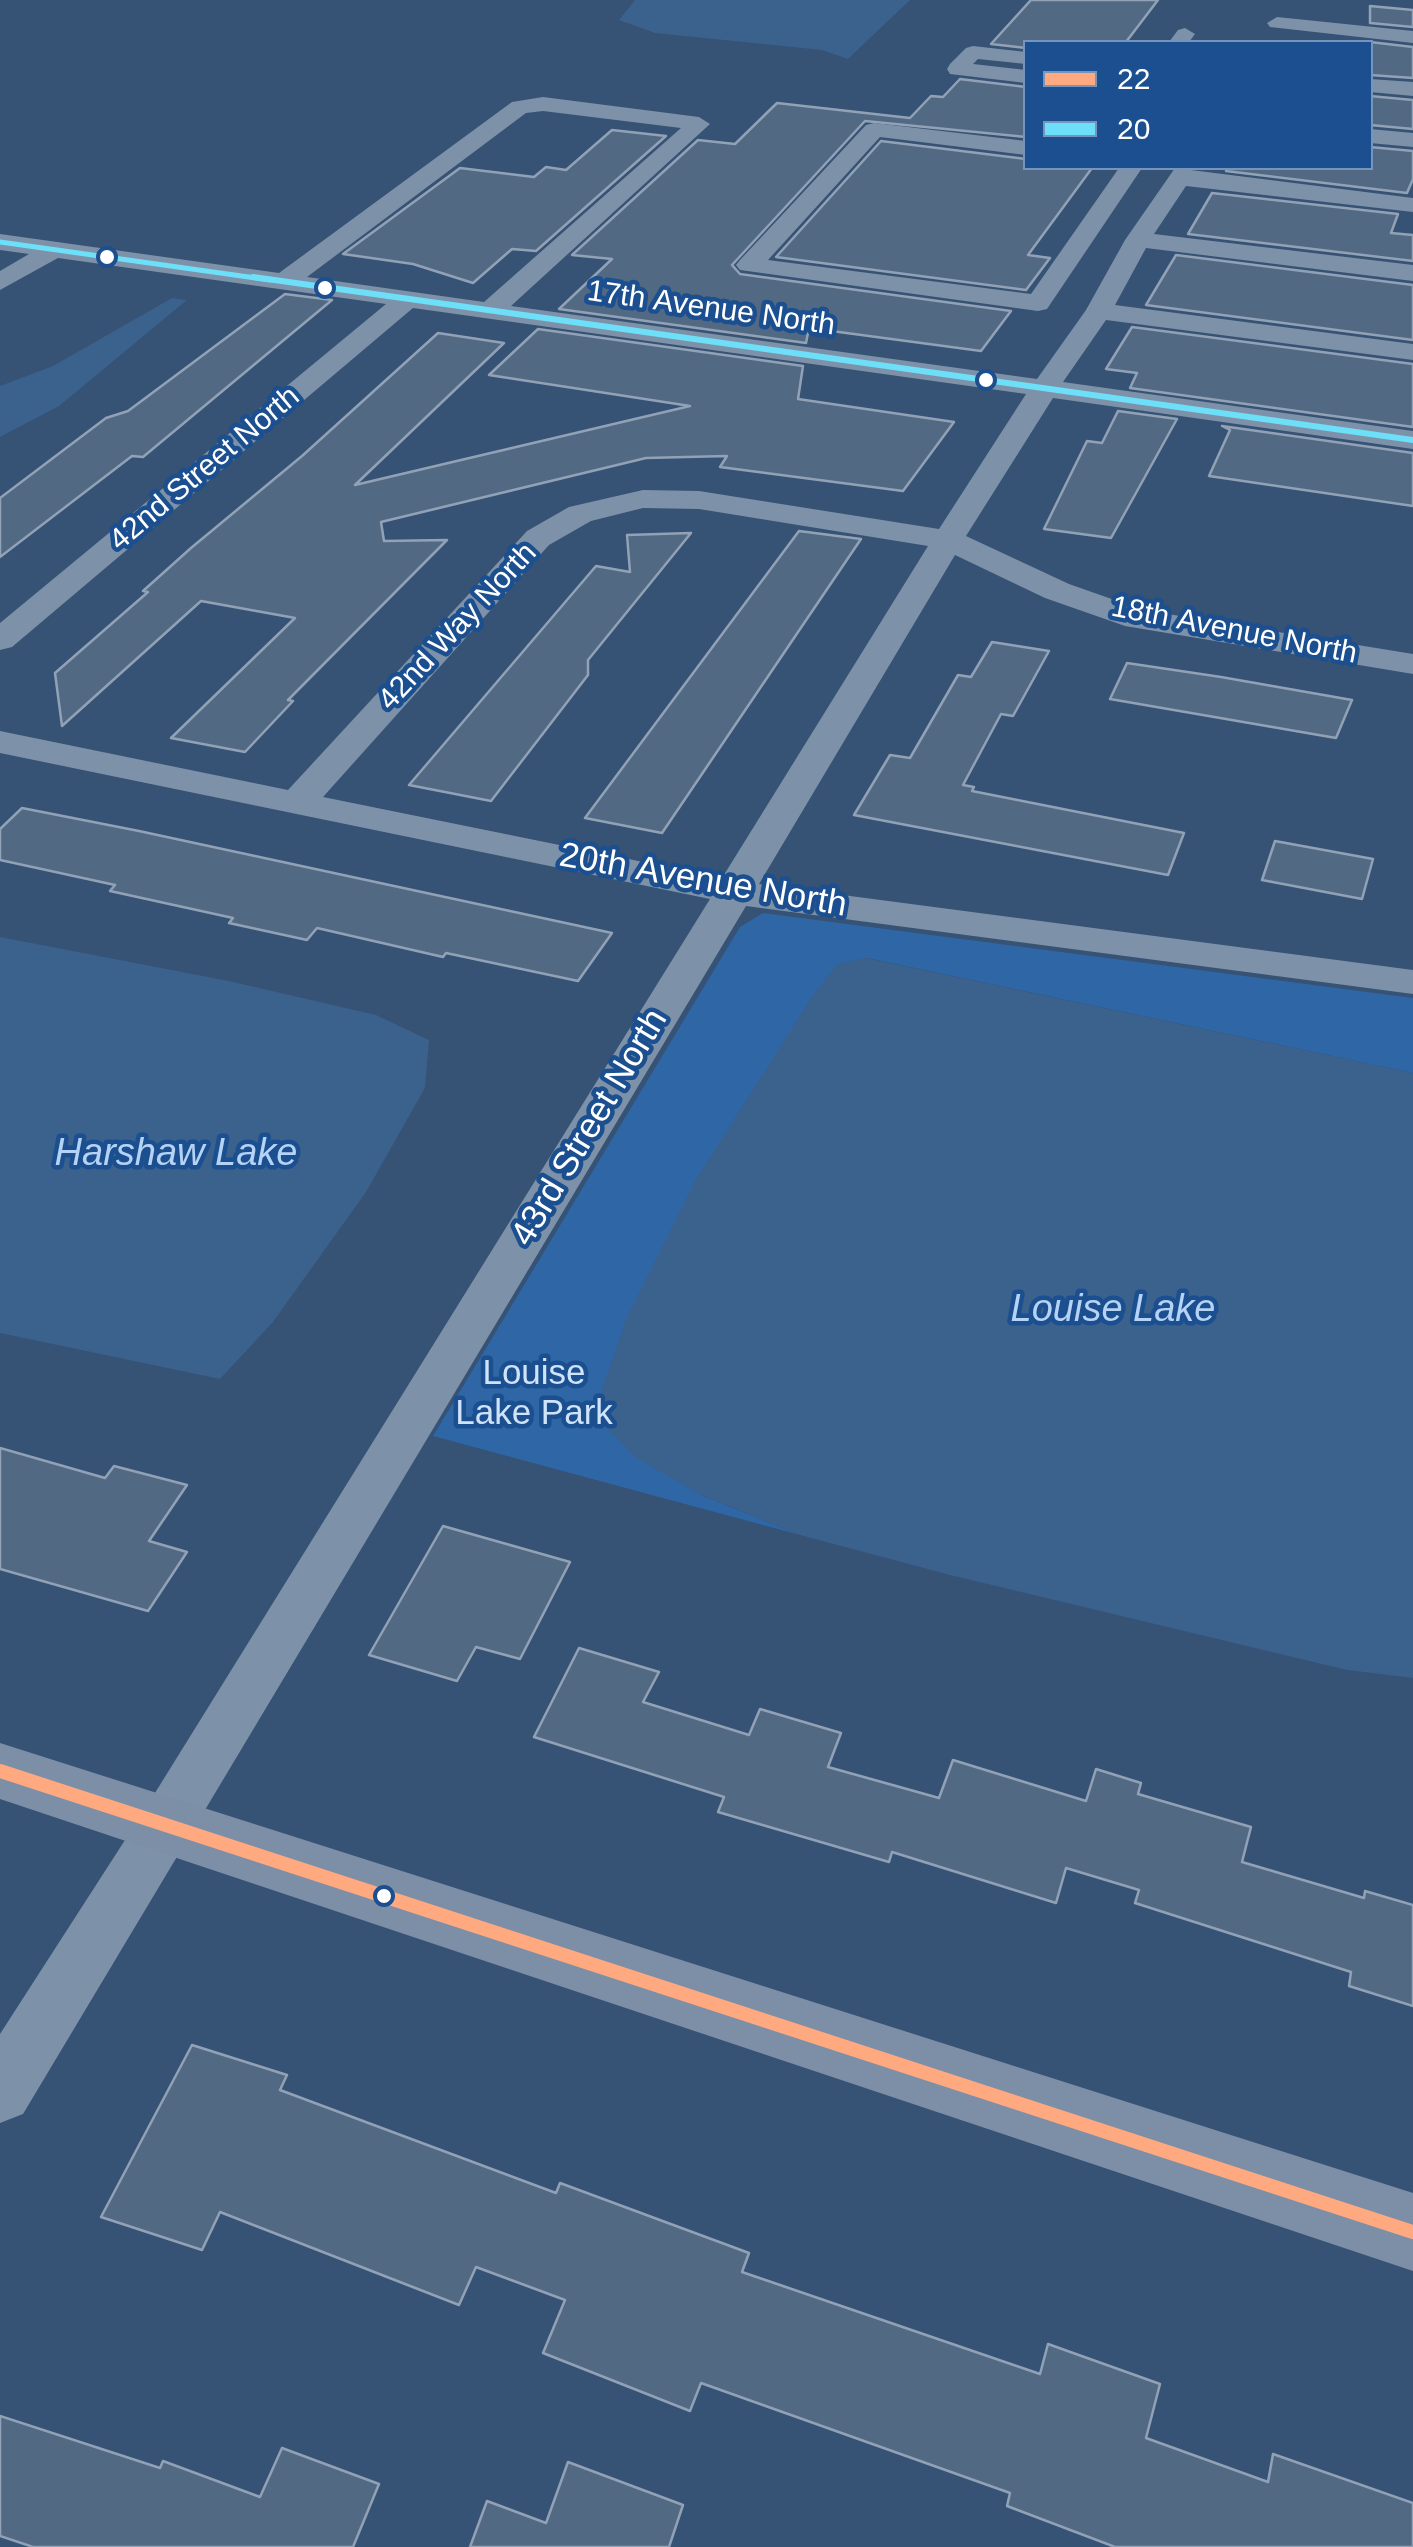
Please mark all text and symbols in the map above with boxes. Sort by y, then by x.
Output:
legend [1023,40,1373,170]
text: 22 [1117,62,1150,95]
text: 20 [1117,112,1150,145]
unlabelled marker [97,247,117,267]
street label: 17th Avenue North [585,274,837,344]
unlabelled marker [315,278,335,298]
unlabelled marker [976,370,996,390]
street label: 42nd Street North [103,379,307,559]
street label: 42nd Way North [371,536,545,718]
street label: 18th Avenue North [1108,590,1360,672]
street label: 20th Avenue North [556,835,850,927]
street label: 43rd Street North [503,1002,677,1254]
water label: Harshaw Lake [55,1131,297,1177]
water label: Louise Lake [1011,1287,1215,1333]
park label: Louise Lake Park [455,1353,613,1435]
unlabelled marker [374,1886,394,1906]

